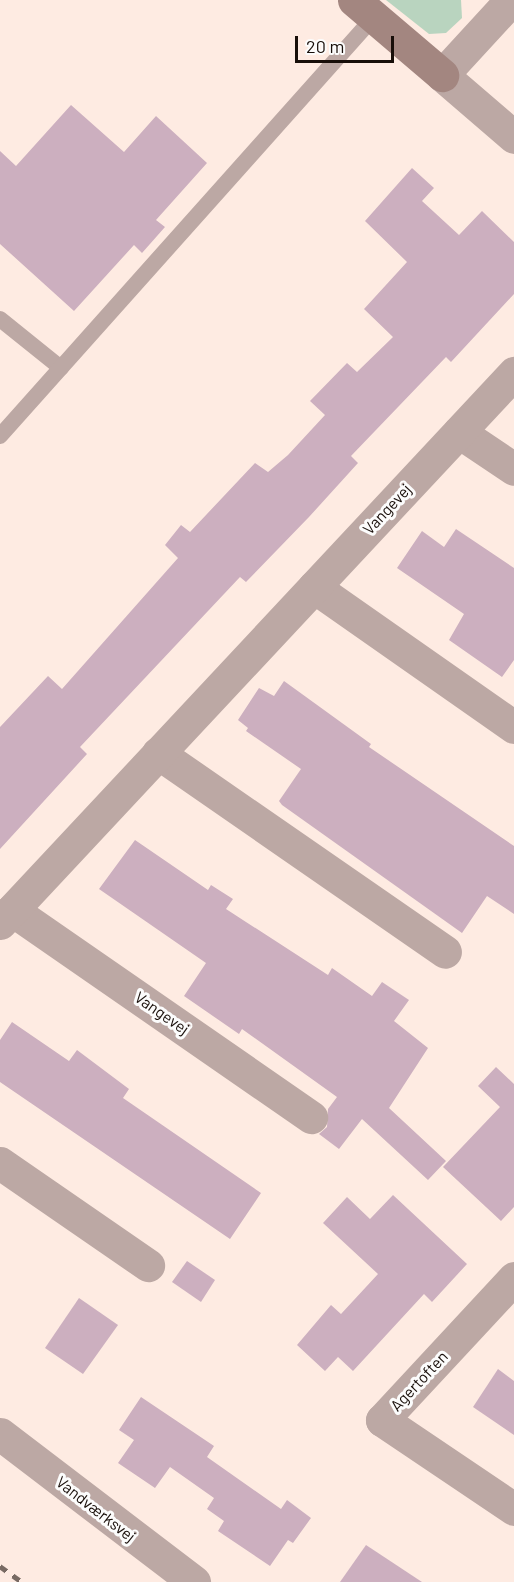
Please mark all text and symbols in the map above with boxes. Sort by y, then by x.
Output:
scale bar [298,24,397,62]
text: 20 m [306,35,344,57]
street label: Vangevej [359,480,415,538]
street label: Vangevej [131,987,193,1039]
street label: Agertoften [386,1347,452,1415]
street label: Vandværksvej [52,1472,140,1546]

